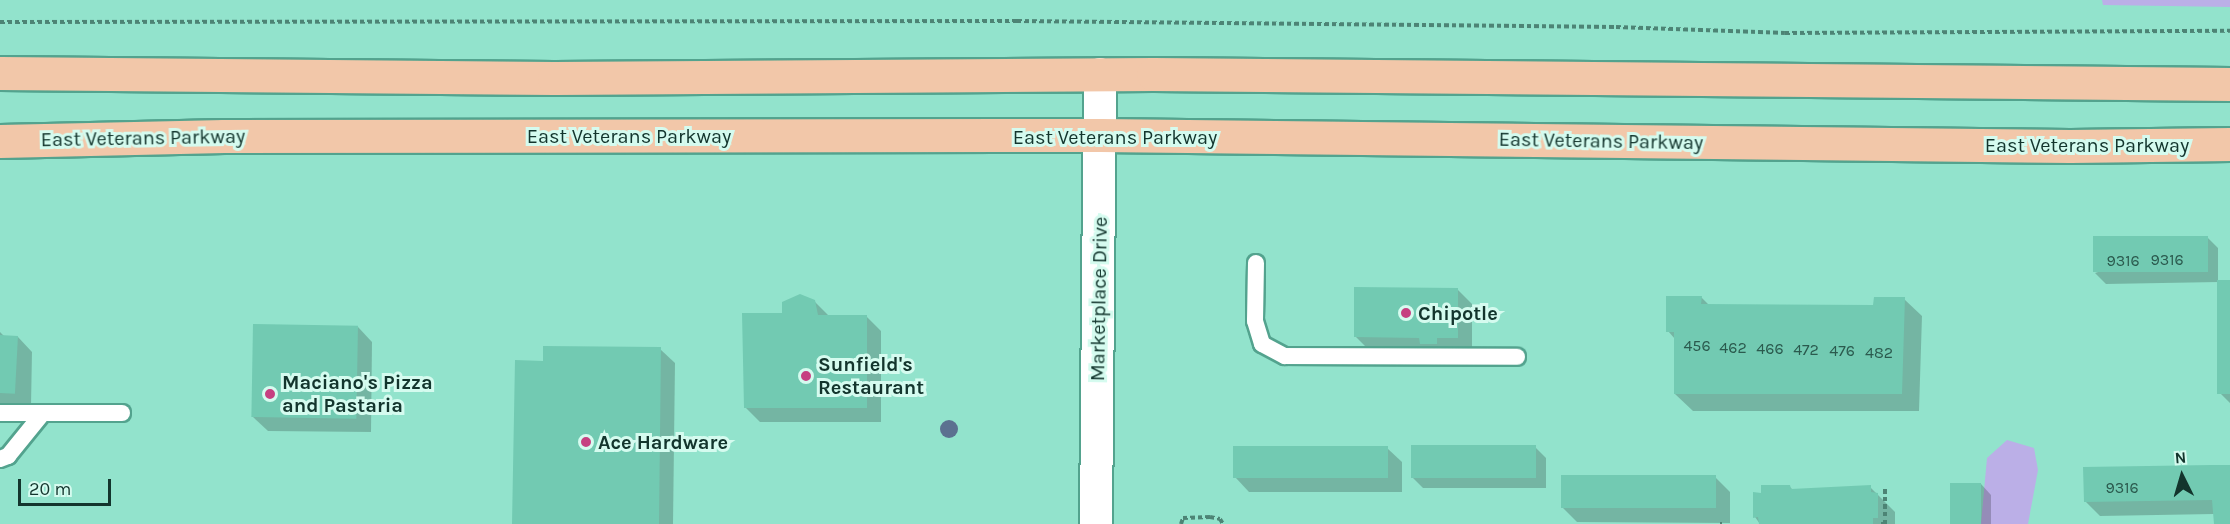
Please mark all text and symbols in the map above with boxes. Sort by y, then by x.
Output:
street label: East Veterans Parkway [40,124,246,152]
street label: East Veterans Parkway [527,124,731,148]
street label: East Veterans Parkway [1013,125,1217,149]
street label: East Veterans Parkway [1498,127,1704,155]
street label: East Veterans Parkway [1985,133,2189,157]
street label: Marketplace Drive [1086,217,1112,381]
house number: 9316 [2150,250,2184,270]
house number: 9316 [2106,251,2140,271]
place label: Chipotle [1418,301,1498,325]
marker: Chipotle [1399,306,1413,320]
house number: 456 [1683,336,1711,356]
house number: 462 [1719,338,1747,358]
house number: 466 [1756,339,1784,359]
house number: 472 [1793,340,1819,360]
house number: 476 [1829,341,1855,361]
house number: 482 [1865,343,1893,363]
place label: Sunfield's Restaurant [818,352,924,399]
marker: Sunfield's Restaurant [799,369,813,383]
place label: Maciano's Pizza and Pastaria [282,371,433,418]
marker: Maciano's Pizza and Pastaria [263,387,277,401]
place label: Ace Hardware [598,430,728,454]
marker: Ace Hardware [579,435,593,449]
north arrow [2152,446,2212,506]
text: N [2174,448,2187,468]
scale bar [21,467,114,505]
text: 20 m [29,478,71,500]
house number: 9316 [2105,478,2139,498]

